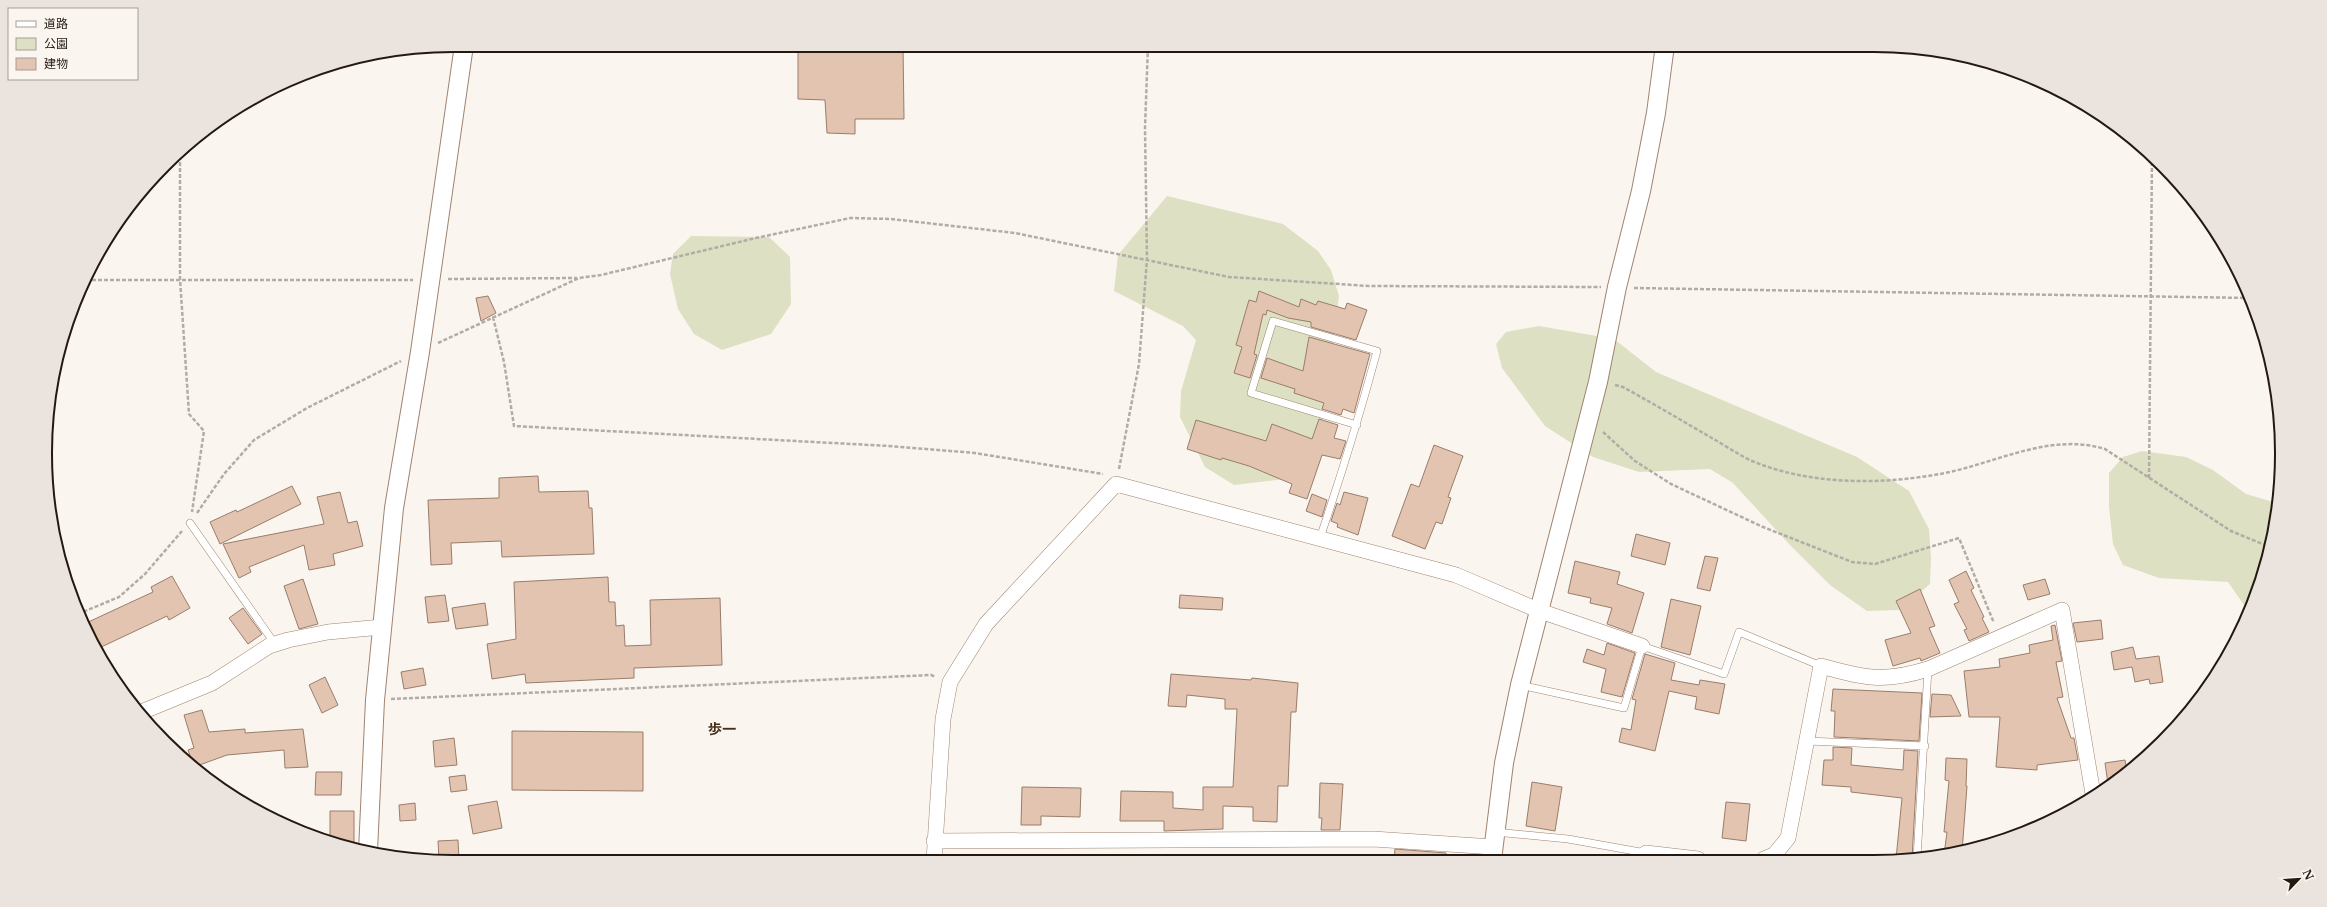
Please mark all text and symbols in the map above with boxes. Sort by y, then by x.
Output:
legend [8,8,138,80]
text: 道路 [44,16,68,31]
text: 公園 [44,36,68,51]
text: 建物 [44,56,68,71]
district label: 歩一 [708,720,736,738]
north arrow [2279,859,2319,899]
text: N [2300,867,2317,883]

